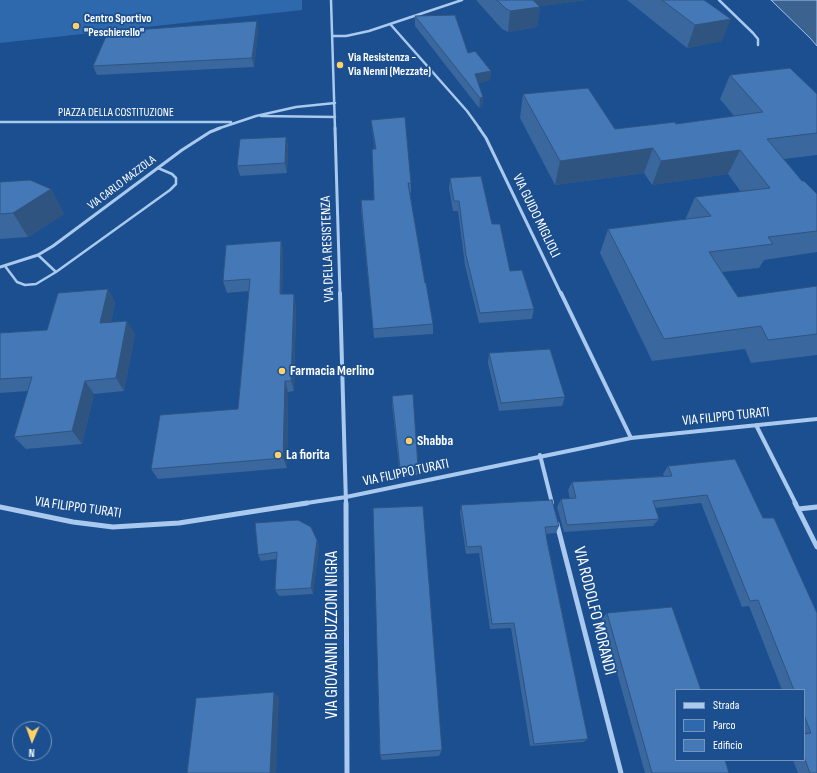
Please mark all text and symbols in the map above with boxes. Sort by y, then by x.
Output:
place label: Centro Sportivo "Peschierello" [84,12,152,40]
marker: Centro Sportivo "Peschierello" [71,21,81,31]
place label: Via Resistenza - Via Nenni (Mezzate) [348,51,431,79]
marker: Via Resistenza - Via Nenni (Mezzate) [335,60,345,70]
street label: PIAZZA DELLA COSTITUZIONE [58,106,174,120]
street label: VIA CARLO MAZZOLA [85,153,159,213]
street label: VIA GUIDO MIGLIOLI [508,171,564,261]
street label: VIA DELLA RESISTENZA [318,196,338,302]
place label: Farmacia Merlino [290,363,374,379]
marker: Farmacia Merlino [277,366,287,376]
street label: VIA FILIPPO TURATI [682,404,770,430]
place label: Shabba [417,433,453,449]
marker: Shabba [404,436,414,446]
place label: La fiorita [286,447,330,463]
marker: La fiorita [273,450,283,460]
street label: VIA FILIPPO TURATI [361,456,451,490]
street label: VIA FILIPPO TURATI [33,494,123,522]
street label: VIA RODOLFO MORANDI [568,545,620,677]
street label: VIA GIOVANNI BUZZONI NIGRA [323,551,343,719]
legend [675,689,805,761]
text: Strada [713,698,739,713]
text: Parco [713,718,736,733]
north arrow [12,721,52,761]
text: Edificio [713,738,742,753]
text: N [28,746,35,759]

